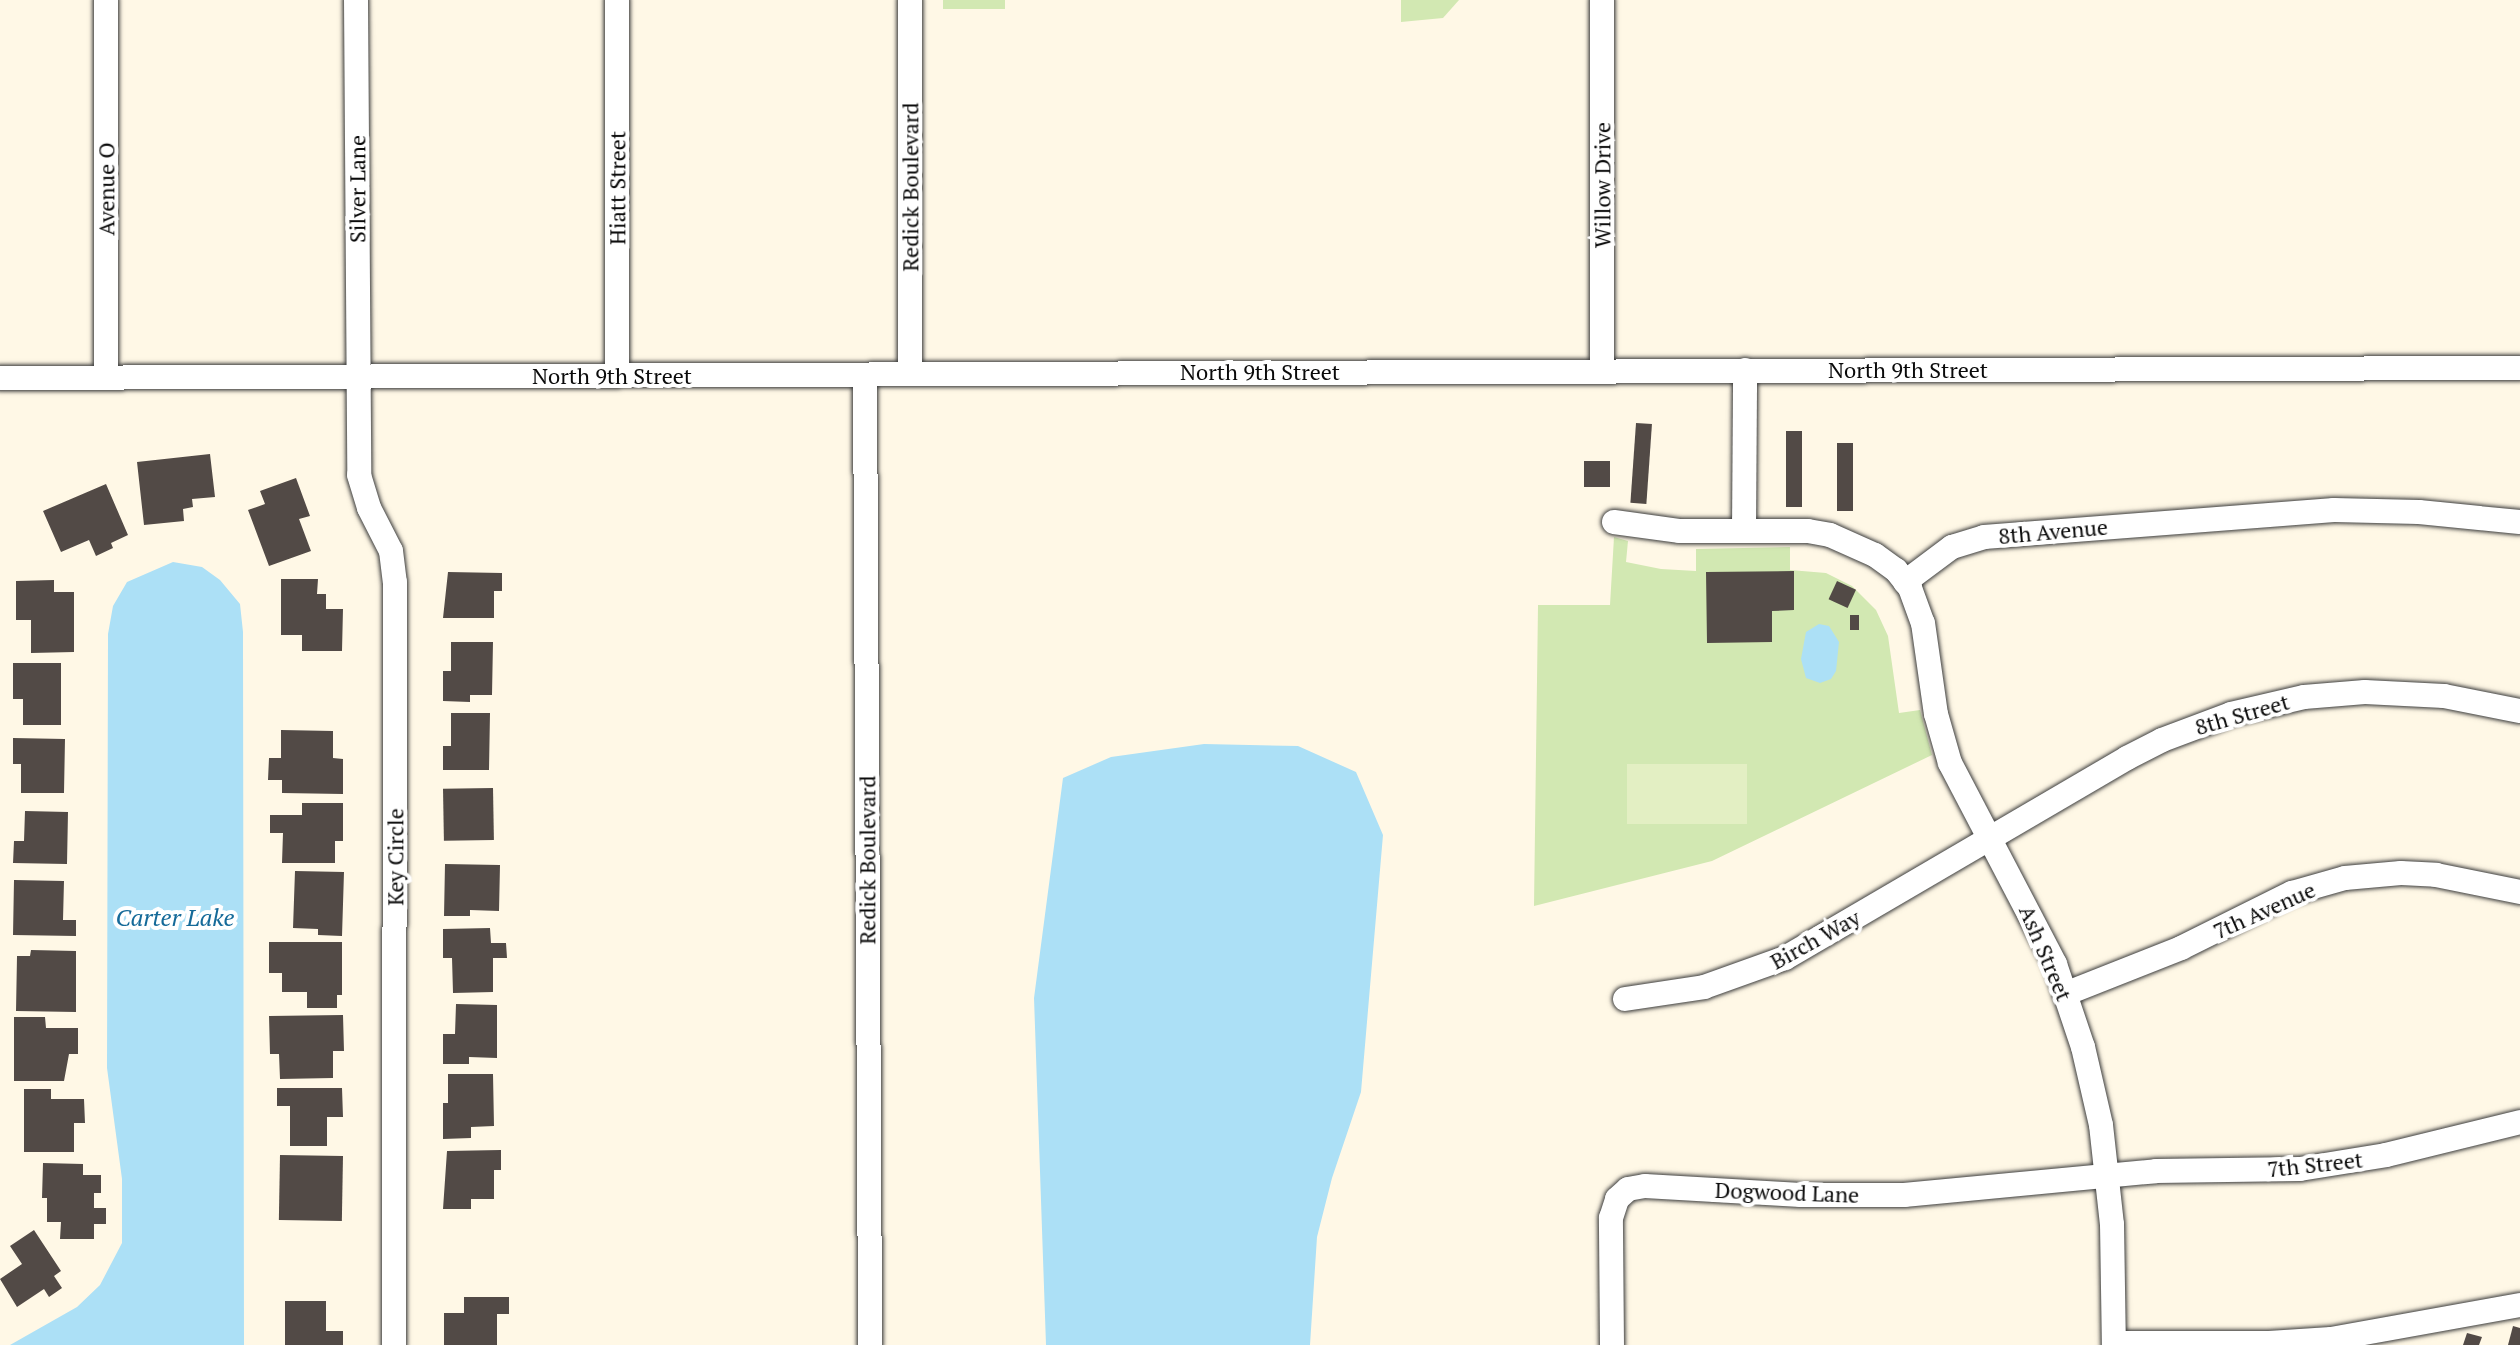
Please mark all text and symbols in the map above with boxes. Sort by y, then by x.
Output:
street label: Redick Boulevard [897,103,923,271]
street label: Willow Drive [1589,122,1615,248]
street label: Hiatt Street [604,131,630,245]
street label: Silver Lane [344,135,370,243]
street label: Avenue O [93,142,119,236]
street label: North 9th Street [1828,357,1988,383]
street label: North 9th Street [1180,359,1340,385]
street label: North 9th Street [532,363,692,389]
street label: 8th Avenue [1997,513,2109,549]
street label: 8th Street [2192,688,2292,740]
street label: Redick Boulevard [854,776,880,944]
street label: Key Circle [382,808,408,906]
street label: 7th Avenue [2209,876,2319,944]
street label: Ash Street [2014,901,2078,1005]
water label: Carter Lake [116,904,234,932]
street label: Birch Way [1766,904,1864,974]
street label: 7th Street [2266,1146,2364,1182]
street label: Dogwood Lane [1714,1176,1860,1208]

